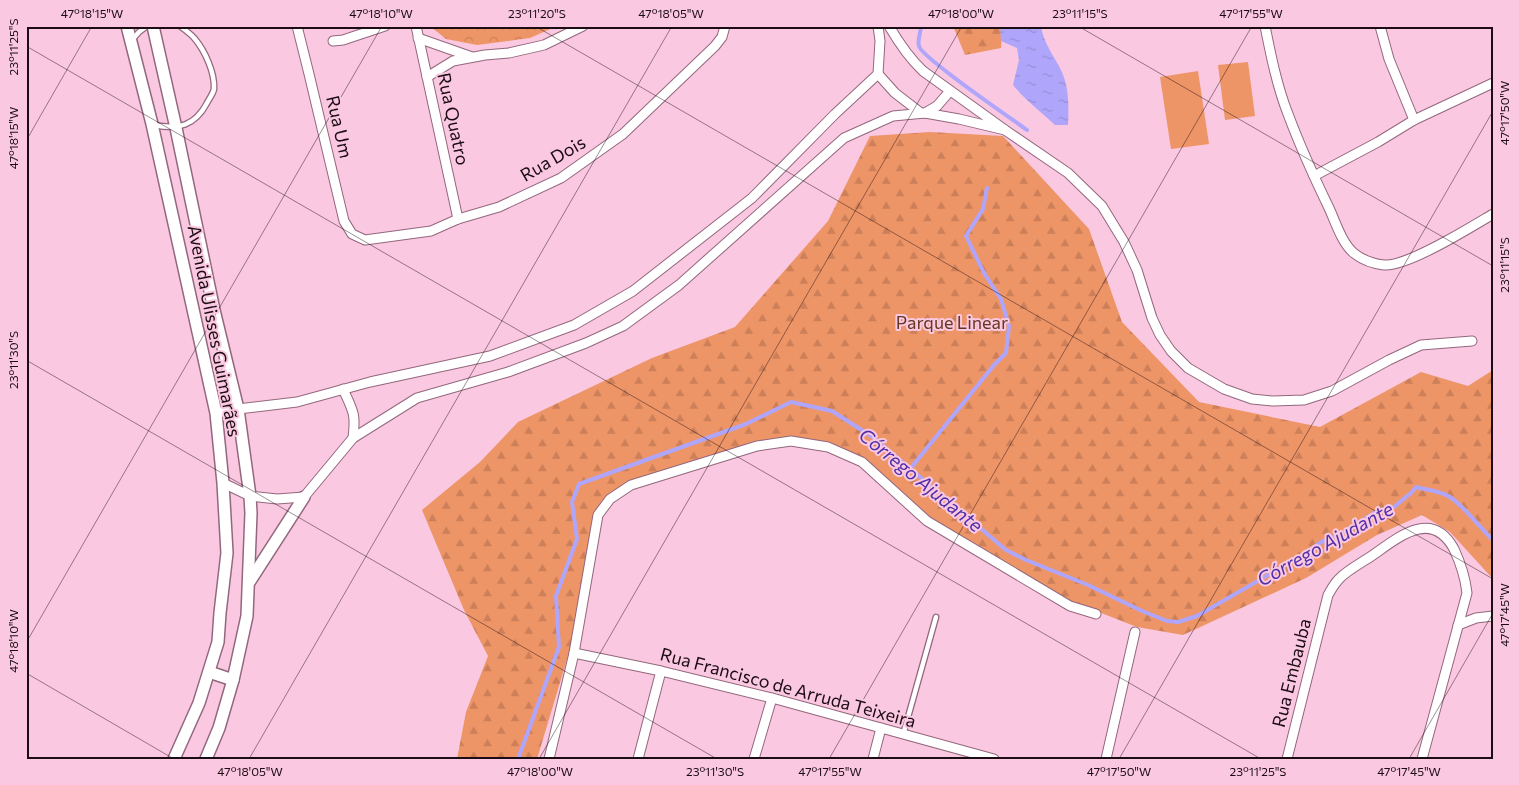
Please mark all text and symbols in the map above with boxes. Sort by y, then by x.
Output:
text: 47°18'15"W [61,6,123,20]
text: 47°18'10"W [349,6,413,20]
text: 23°11'20"S [508,6,566,20]
text: 47°18'05"W [638,6,704,20]
text: 47°18'00"W [928,6,994,20]
text: 23°11'15"S [1052,6,1108,20]
text: 47°17'55"W [1219,6,1283,20]
text: 23°11'25"S [6,19,20,75]
street label: Rua Quatro [433,70,475,167]
text: 47°17'50"W [1497,81,1511,145]
street label: Rua Um [322,93,358,160]
text: 47°18'15"W [6,107,20,169]
street label: Rua Dois [516,131,589,186]
street label: Avenida Ulisses Guimarães [184,223,246,439]
text: 23°11'15"S [1497,237,1511,293]
park label: Parque Linear [896,311,1008,333]
text: 23°11'30"S [6,331,20,389]
water label: Córrego Ajudante [855,423,988,537]
water label: Córrego Ajudante [1253,497,1397,591]
text: 47°17'45"W [1497,583,1511,647]
text: 47°18'10"W [6,609,20,673]
street label: Rua Embauba [1267,616,1315,729]
street label: Rua Francisco de Arruda Teixeira [658,642,919,732]
text: 47°18'05"W [217,764,283,778]
text: 47°18'00"W [507,764,573,778]
text: 23°11'30"S [686,764,744,778]
text: 47°17'55"W [798,764,862,778]
text: 47°17'50"W [1087,764,1151,778]
text: 23°11'25"S [1230,764,1286,778]
text: 47°17'45"W [1377,764,1441,778]

